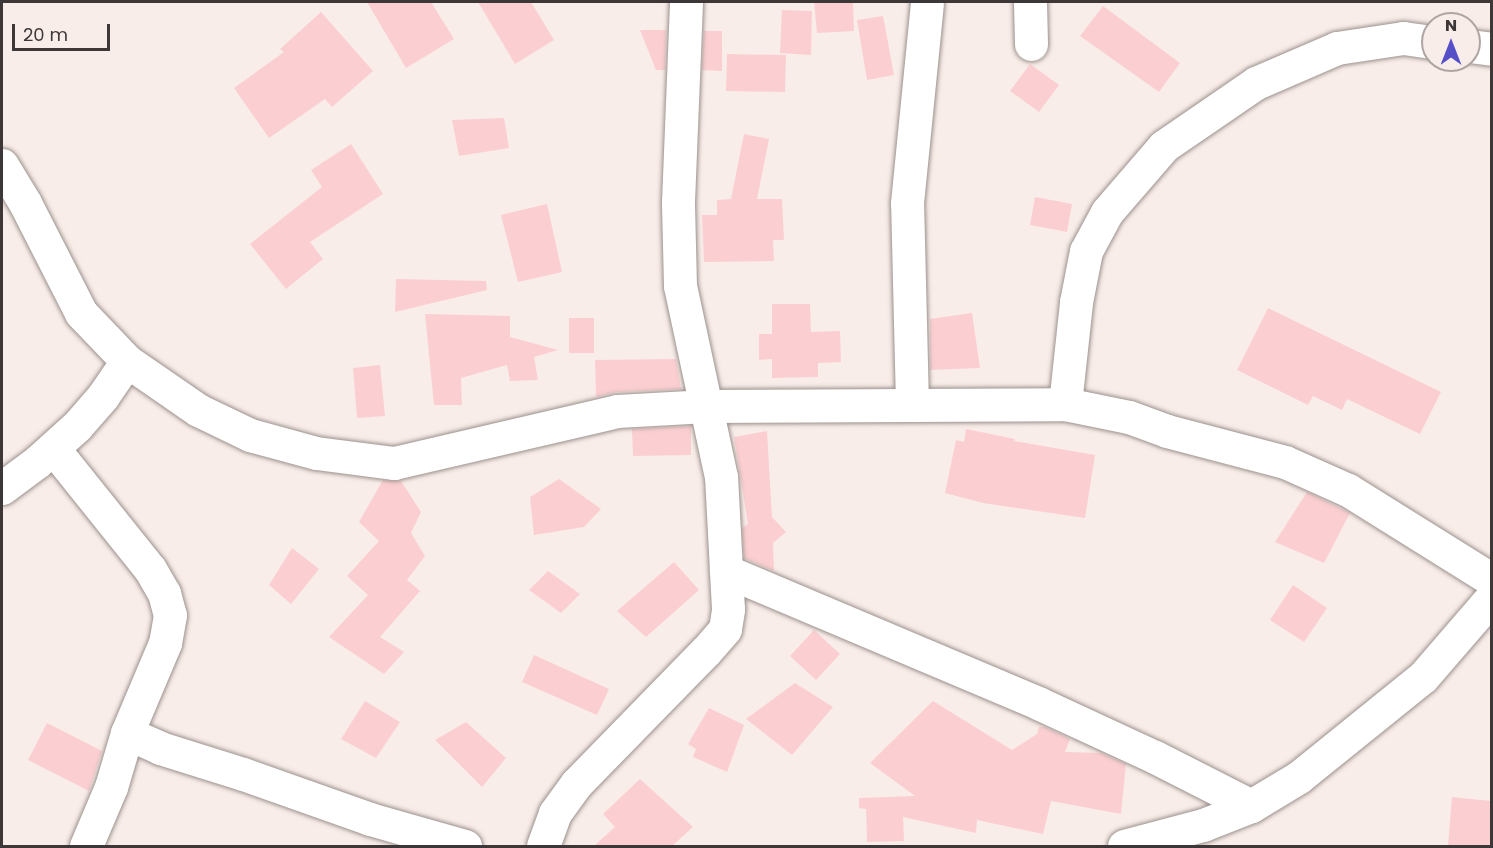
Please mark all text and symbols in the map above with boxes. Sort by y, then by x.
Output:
scale bar [15,12,112,50]
north arrow [1421,12,1481,72]
text: N [1445,14,1457,37]
text: 20 m [23,22,68,47]

